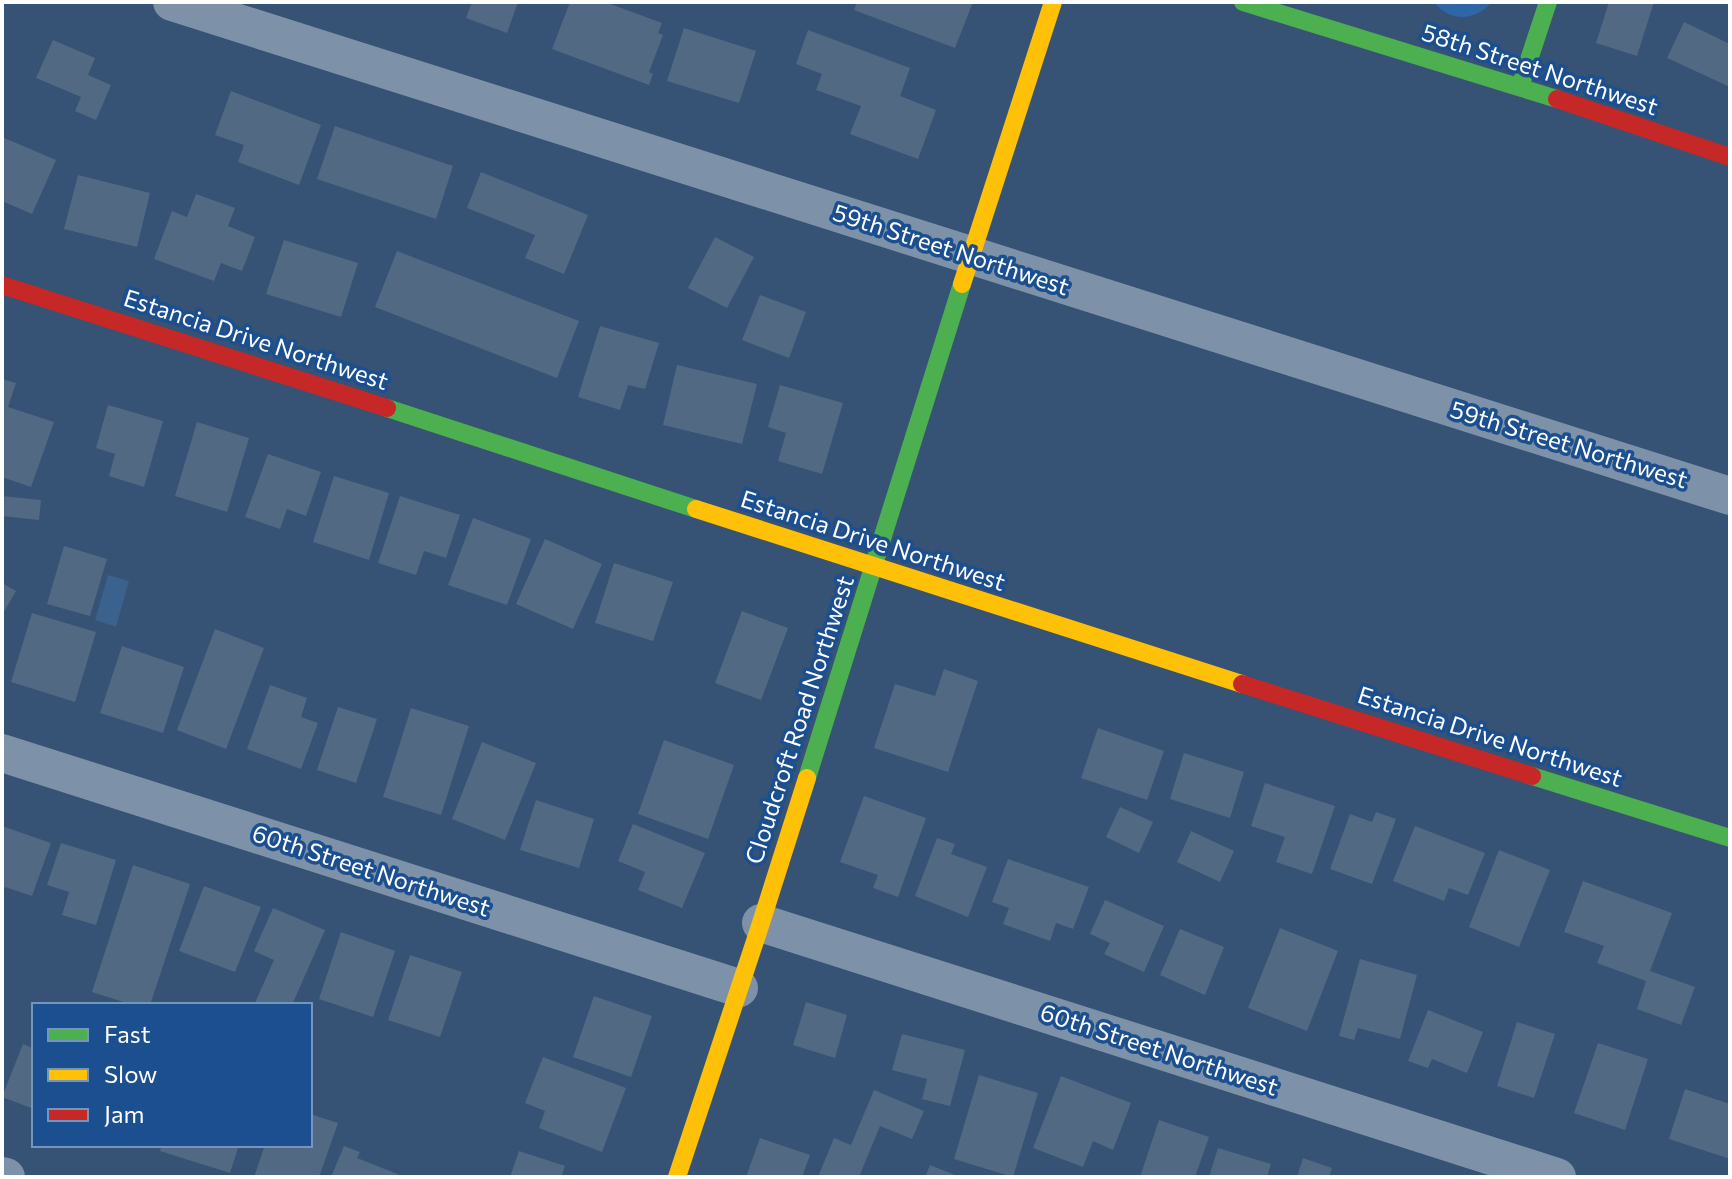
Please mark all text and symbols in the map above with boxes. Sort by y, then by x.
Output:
street label: 58th Street Northwest [1419,17,1662,120]
street label: 59th Street Northwest [830,197,1073,300]
street label: Estancia Drive Northwest [121,282,393,395]
street label: 59th Street Northwest [1447,394,1692,494]
street label: Estancia Drive Northwest [738,483,1010,596]
street label: Cloudcroft Road Northwest [738,572,859,867]
street label: Estancia Drive Northwest [1355,679,1627,792]
street label: 60th Street Northwest [249,817,494,922]
street label: 60th Street Northwest [1037,996,1282,1101]
legend [32,1003,312,1147]
text: Fast [104,1019,151,1048]
text: Slow [104,1059,157,1088]
text: Jam [104,1099,144,1128]

